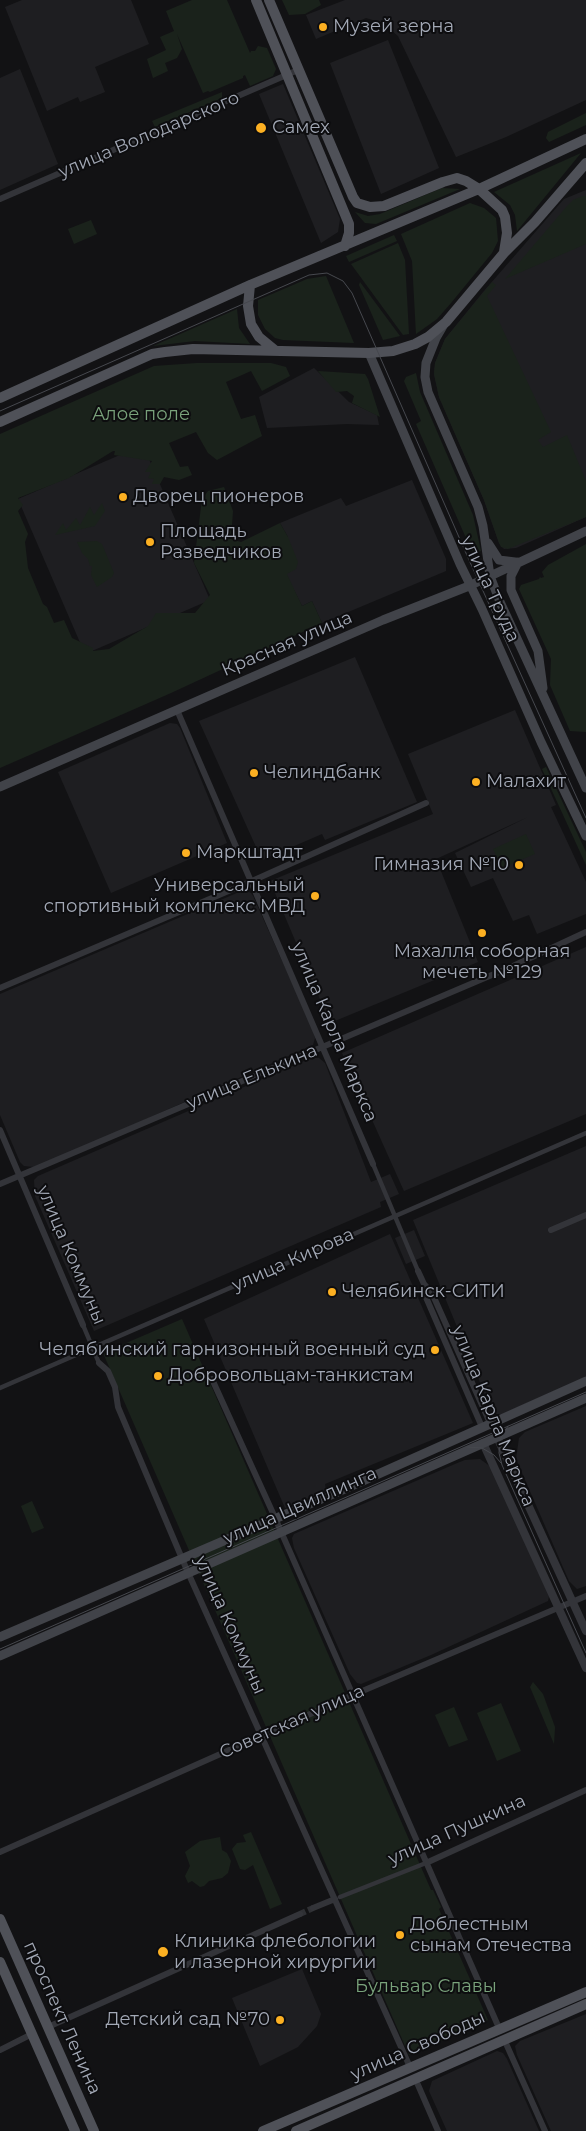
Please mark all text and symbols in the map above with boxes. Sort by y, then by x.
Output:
place label: Музей зерна [333,16,454,38]
marker: Музей зерна [317,21,329,33]
street label: улица Володарского [55,87,243,183]
place label: Самех [272,117,330,139]
marker: Самех [254,121,268,135]
park label: Алое поле [92,404,190,426]
place label: Дворец пионеров [133,486,304,508]
marker: Дворец пионеров [117,491,129,503]
place label: Площадь Разведчиков [160,521,282,564]
street label: улица Труда [456,532,524,646]
marker: Площадь Разведчиков [144,536,156,548]
street label: Красная улица [218,607,356,681]
place label: Челиндбанк [264,762,380,784]
marker: Челиндбанк [248,767,260,779]
place label: Малахит [486,771,566,793]
marker: Малахит [470,776,482,788]
place label: Маркштадт [196,842,303,864]
marker: Маркштадт [180,847,192,859]
place label: Гимназия №10 [373,854,509,876]
marker: Гимназия №10 [513,859,525,871]
place label: Универсальный спортивный комплекс МВД [44,875,305,918]
marker: Универсальный спортивный комплекс МВД [309,890,321,902]
marker: Махалля соборная мечеть №129 [476,927,488,939]
street label: улица Карла Маркса [286,939,382,1125]
place label: Махалля соборная мечеть №129 [394,941,570,984]
street label: улица Елькина [183,1040,321,1114]
street label: улица Коммуны [32,1182,110,1328]
street label: улица Кирова [229,1223,357,1297]
place label: Челябинск-СИТИ [342,1281,505,1303]
marker: Челябинск-СИТИ [326,1286,338,1298]
street label: улица Карла Маркса [447,1322,539,1510]
place label: Челябинский гарнизонный военный суд [40,1339,425,1361]
marker: Челябинский гарнизонный военный суд [429,1344,441,1356]
place label: Добровольцам-танкистам [168,1365,414,1387]
marker: Добровольцам-танкистам [152,1370,164,1382]
street label: улица Цвиллинга [220,1462,380,1550]
street label: улица Коммуны [190,1552,270,1698]
street label: Советская улица [216,1680,368,1764]
street label: улица Пушкина [385,1790,529,1870]
place label: Доблестным сынам Отечества [410,1914,572,1956]
marker: Доблестным сынам Отечества [394,1929,406,1941]
place label: Клиника флебологии и лазерной хирургии [174,1931,376,1974]
street label: проспект Ленина [19,1938,105,2098]
marker: Клиника флебологии и лазерной хирургии [156,1945,170,1959]
park label: Бульвар Славы [355,1976,497,1998]
street label: улица Свободы [347,2007,489,2085]
place label: Детский сад №70 [106,2009,270,2031]
marker: Детский сад №70 [274,2014,286,2026]

